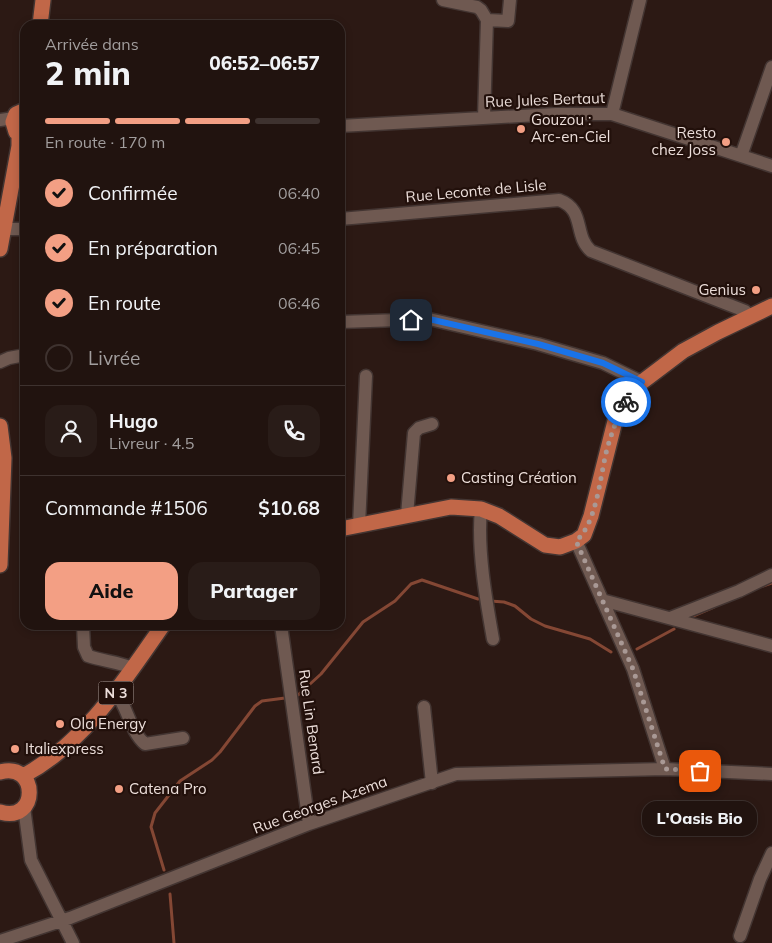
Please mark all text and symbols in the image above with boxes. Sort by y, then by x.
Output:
text: Arrivée dans [45,34,139,54]
text: 06:52–06:57 [209,51,320,75]
text: 2 min [45,53,131,93]
street label: Rue Jules Bertaut [485,88,605,111]
place label: Gouzou : Arc-en-Ciel [531,110,610,146]
marker: Gouzou : Arc-en-Ciel [515,123,527,135]
place label: Resto chez Joss [652,123,716,159]
text: En route · 170 m [45,132,165,152]
marker: Resto chez Joss [720,136,732,148]
street label: Rue Leconte de Lisle [405,175,547,206]
icon: check [45,179,73,207]
text: Confirmée [88,181,177,205]
text: 06:40 [278,183,320,203]
icon: check [45,234,73,262]
text: En préparation [88,236,218,260]
text: 06:45 [278,238,320,258]
place label: Genius [698,280,746,299]
marker: Genius [750,284,762,296]
icon: check [45,289,73,317]
text: En route [88,291,161,315]
text: 06:46 [278,293,320,313]
pin [390,299,432,341]
icon: home [397,306,425,334]
text: Livrée [88,346,140,370]
courier [601,377,651,427]
icon: bike [612,388,640,416]
button: person [45,405,97,457]
button: phone [268,405,320,457]
text: Hugo [109,409,158,433]
text: Livreur · 4.5 [109,433,194,453]
place label: Casting Création [461,468,577,487]
marker: Casting Création [445,472,457,484]
text: Commande #1506 [45,496,208,520]
text: $10.68 [258,496,320,520]
button: Aide [45,562,178,620]
button: Partager [188,562,320,620]
street label: Rue Lin Benard [295,668,328,776]
road number: N 3 [98,681,134,704]
place label: Ola Energy [70,714,146,733]
marker: Ola Energy [54,718,66,730]
place label: Italiexpress [25,739,104,758]
marker: Italiexpress [9,743,21,755]
pin [679,750,721,792]
icon: bag [686,757,714,785]
street label: Rue Georges Azema [250,771,390,838]
place label: Catena Pro [129,779,207,798]
marker: Catena Pro [113,783,125,795]
callout: L'Oasis Bio [642,801,758,836]
text: L'Oasis Bio [656,808,743,828]

